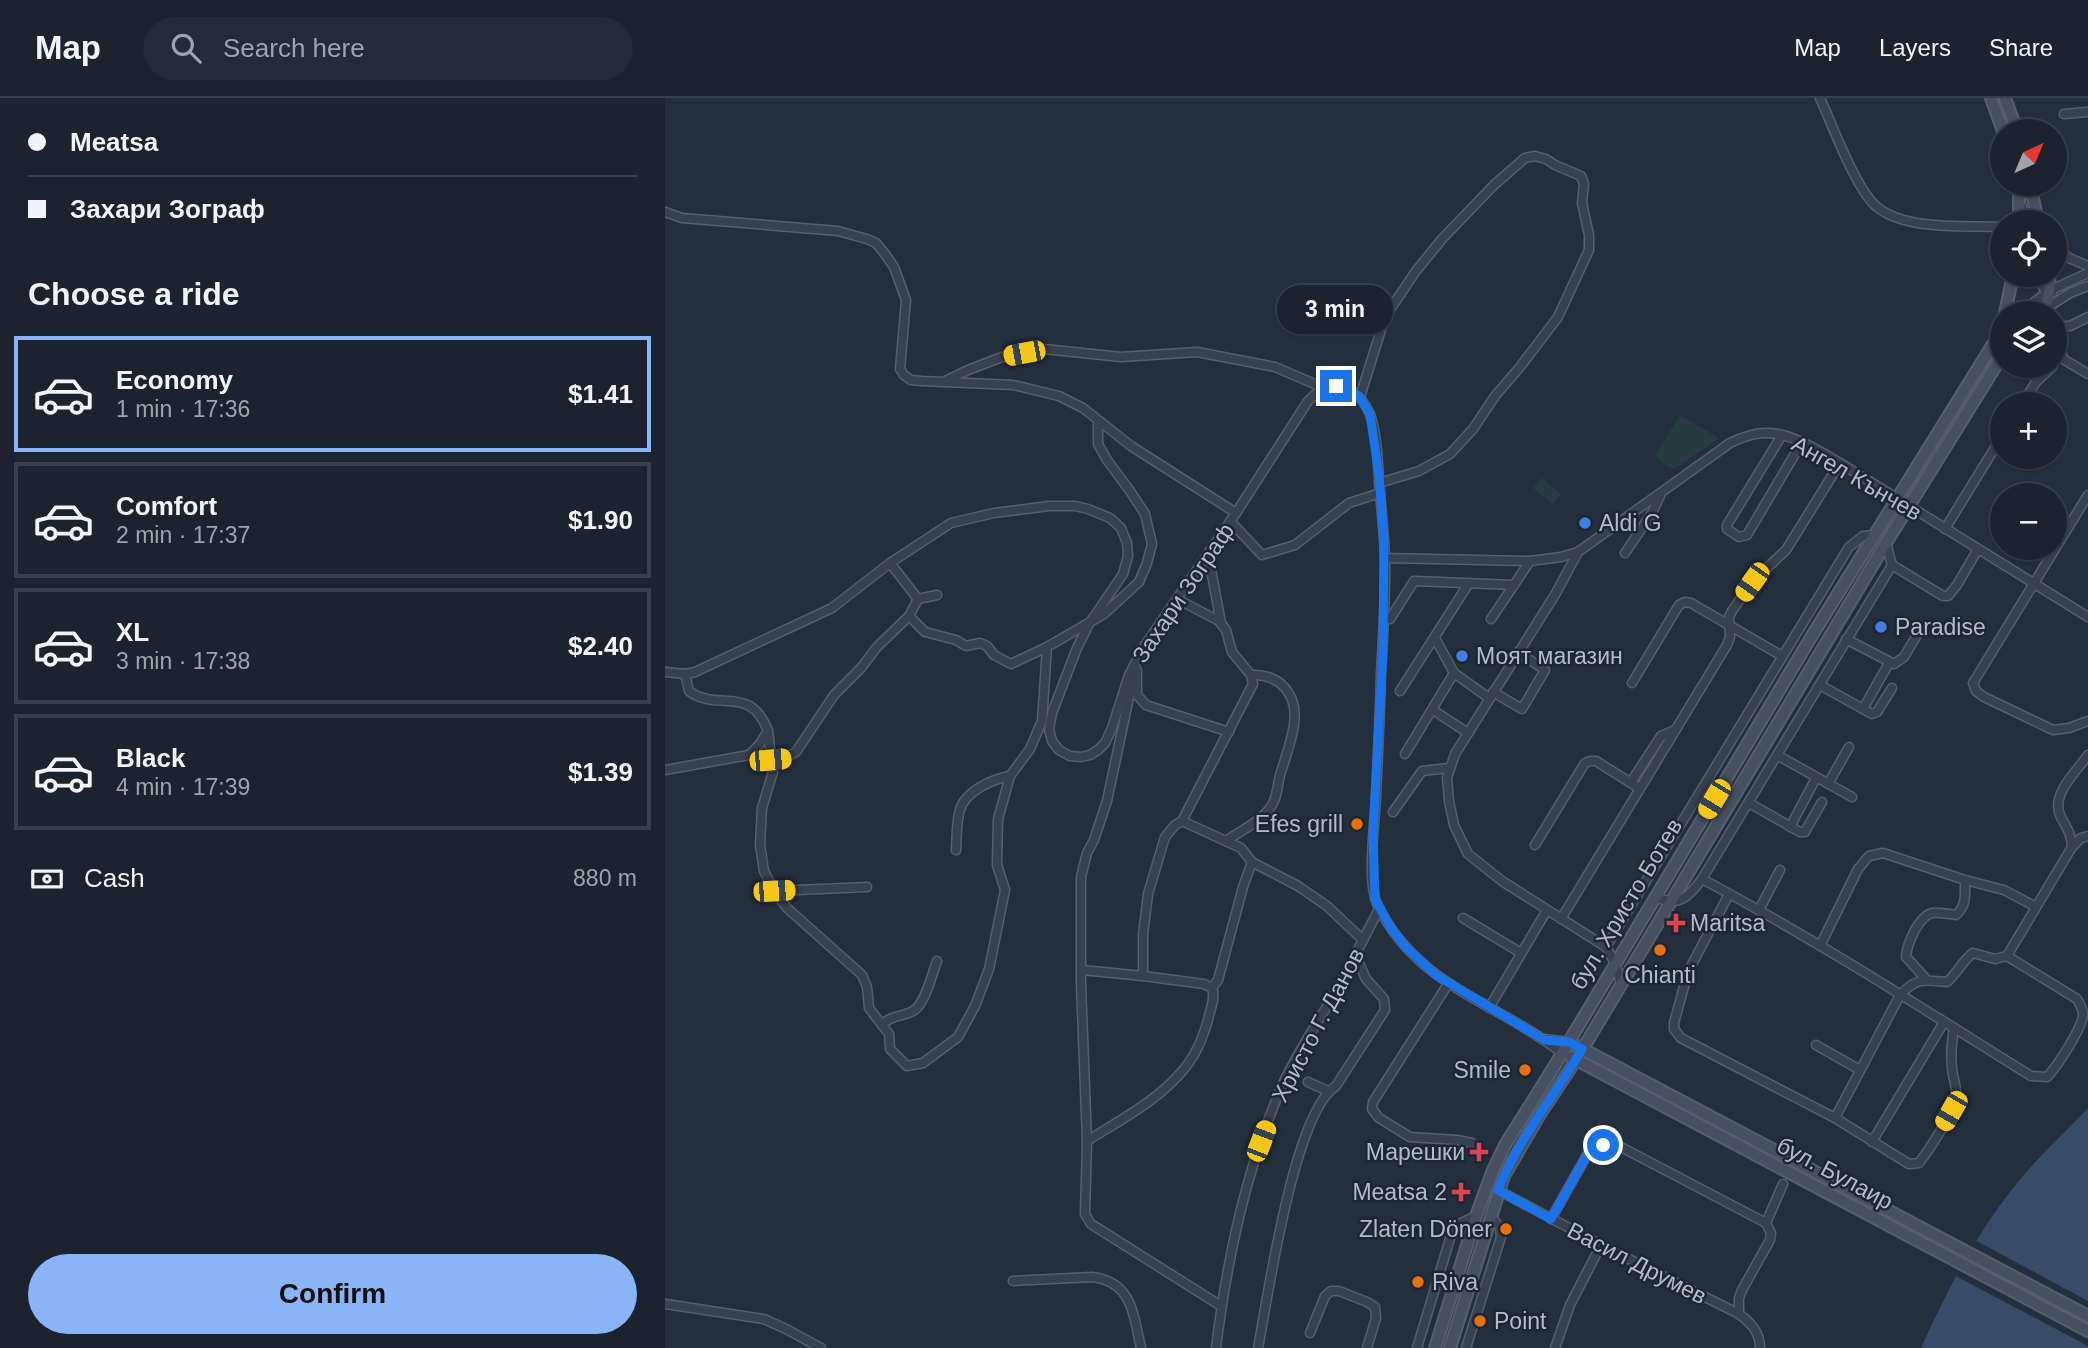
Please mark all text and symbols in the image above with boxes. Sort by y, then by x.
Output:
search box [143,17,633,80]
text: Map [35,29,101,66]
icon: search [167,29,205,67]
text: Search here [223,33,365,63]
text: Map [1794,34,1841,61]
text: Layers [1879,34,1951,61]
text: Share [1989,34,2053,61]
north arrow [1990,119,2067,196]
map controls [1990,119,2067,560]
text: Meatsa [70,127,158,157]
text: Захари Зограф [70,194,265,224]
button: locate [1990,210,2067,287]
text: Choose a ride [28,276,240,312]
callout: 3 min [1278,285,1394,334]
text: 3 min [1305,296,1365,322]
button: layers [1990,301,2067,378]
car [1002,339,1047,367]
icon: car [32,363,95,426]
text: Economy [116,365,233,395]
route end [1320,370,1352,402]
text: $1.41 [568,379,633,409]
button: + [1990,392,2067,469]
text: 1 min · 17:36 [116,396,250,422]
street label: Ангел Кънчев [1788,430,1926,526]
button: − [1990,483,2067,560]
icon: car [32,489,95,552]
text: Comfort [116,491,217,521]
text: $1.90 [568,505,633,535]
place label: Aldi G [1599,510,1662,536]
marker: Aldi G [1577,515,1593,531]
street label: Захари Зограф [1127,518,1239,668]
text: 2 min · 17:37 [116,522,250,548]
car [1732,559,1773,605]
place label: Paradise [1895,614,1986,640]
icon: car [32,615,95,678]
text: XL [116,617,149,647]
marker: Paradise [1873,619,1889,635]
text: $2.40 [568,631,633,661]
place label: Моят магазин [1476,643,1623,669]
text: 3 min · 17:38 [116,648,250,674]
marker: Моят магазин [1454,648,1470,664]
icon: car [32,741,95,804]
text: Black [116,743,185,773]
car [749,748,792,772]
text: $1.39 [568,757,633,787]
text: 4 min · 17:39 [116,774,250,800]
car [1695,776,1734,822]
place label: Efes grill [1255,811,1343,837]
street label: бул. Христо Ботев [1565,814,1687,994]
marker: Efes grill [1349,816,1365,832]
icon: cash [28,860,66,898]
text: Cash [84,863,145,893]
text: 880 m [573,865,637,891]
car [753,879,796,903]
place label: Maritsa [1690,910,1766,936]
marker: Maritsa [1668,915,1684,931]
marker: Chianti [1652,942,1668,958]
street label: Христо Г. Данов [1267,944,1369,1106]
place label: Chianti [1624,962,1696,988]
place label: Smile [1453,1057,1511,1083]
marker: Smile [1517,1062,1533,1078]
car [1932,1088,1971,1134]
car [1244,1118,1279,1164]
route start [1587,1129,1619,1161]
street label: бул. Булаир [1773,1132,1897,1214]
place label: Марешки [1366,1139,1465,1165]
marker: Марешки [1471,1144,1487,1160]
place label: Meatsa 2 [1352,1179,1447,1205]
marker: Meatsa 2 [1453,1184,1469,1200]
place label: Zlaten Döner [1359,1216,1492,1242]
street label: Васил Друмев [1563,1217,1711,1309]
marker: Zlaten Döner [1498,1221,1514,1237]
button: Confirm [28,1254,637,1334]
place label: Riva [1432,1269,1478,1295]
marker: Riva [1410,1274,1426,1290]
place label: Point [1494,1308,1547,1334]
marker: Point [1472,1313,1488,1329]

